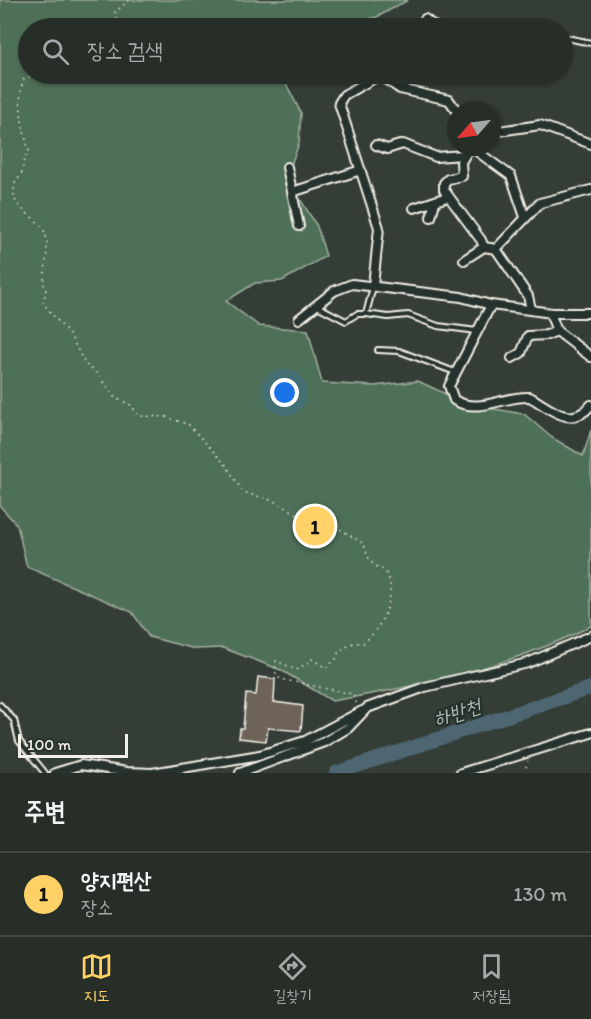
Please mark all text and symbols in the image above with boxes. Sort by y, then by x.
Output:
search box [18,18,573,84]
icon: search [39,35,72,68]
text: 장소 검색 [87,37,163,64]
north arrow [447,102,501,156]
your location [270,378,299,407]
pin: 1 [296,504,334,548]
water label: 하반천 [430,693,485,731]
scale bar [18,731,128,758]
text: 100 m [27,735,71,754]
text: 주변 [24,795,66,827]
text: 양지편산 [81,867,152,894]
text: 1 [39,882,48,906]
text: 130 m [513,882,567,906]
text: 장소 [81,895,113,919]
tab: 지도 [80,950,113,1006]
tab: 길찾기 [273,950,312,1006]
tab: 저장됨 [472,950,511,1006]

